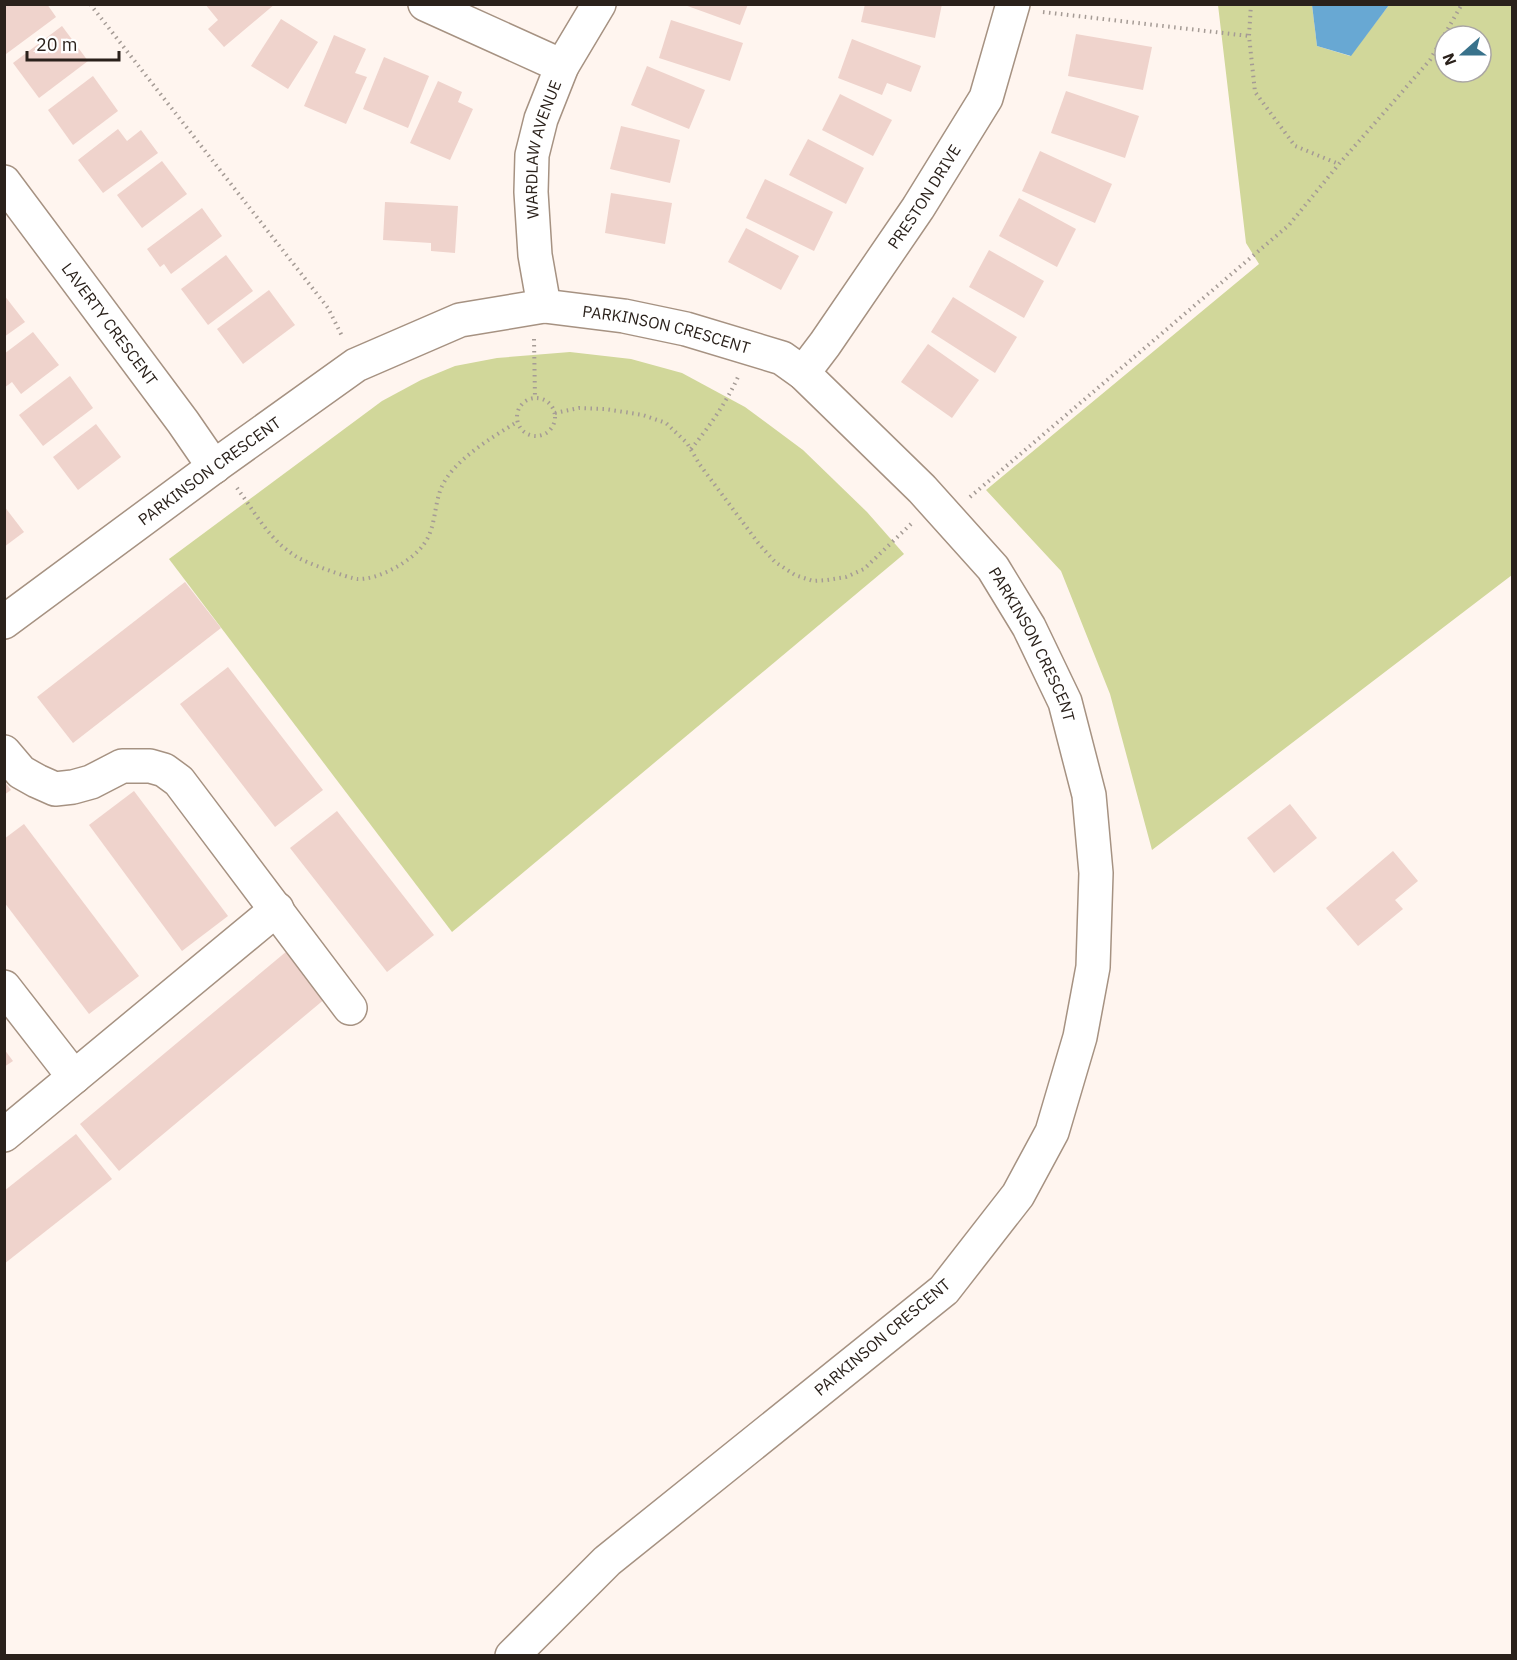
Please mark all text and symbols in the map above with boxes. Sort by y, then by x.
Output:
scale bar [27,24,118,62]
north arrow [1433,24,1493,84]
text: 20 m [36,33,78,56]
text: N [1438,50,1460,68]
street label: WARDLAW AVENUE [521,77,565,220]
street label: PRESTON DRIVE [883,141,965,253]
street label: LAVERTY CRESCENT [58,259,162,389]
street label: PARKINSON CRESCENT [581,301,753,358]
street label: PARKINSON CRESCENT [134,412,285,529]
street label: PARKINSON CRESCENT [985,563,1080,724]
street label: PARKINSON CRESCENT [810,1274,954,1400]

